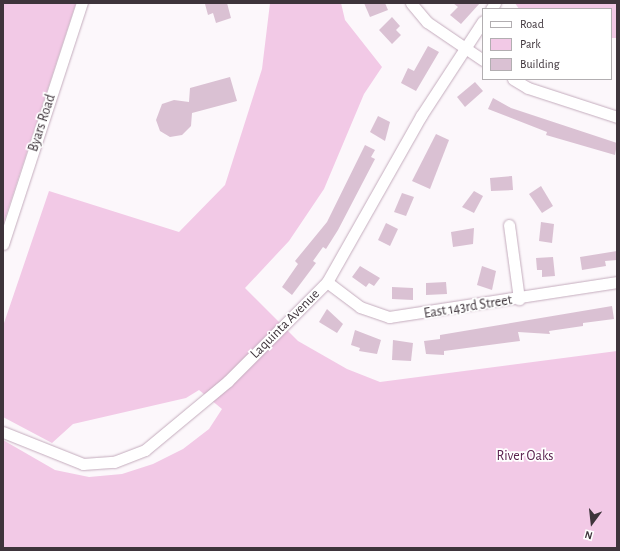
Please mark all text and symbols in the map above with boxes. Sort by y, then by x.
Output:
legend [482,8,612,80]
text: Road [520,18,544,30]
text: Park [520,38,541,50]
text: Building [520,58,560,70]
street label: Byars Road [25,92,59,154]
street label: Laquinta Avenue [247,286,323,362]
street label: East 143rd Street [423,292,513,322]
park label: River Oaks [496,448,554,464]
north arrow [572,503,612,543]
text: N [584,529,594,541]

